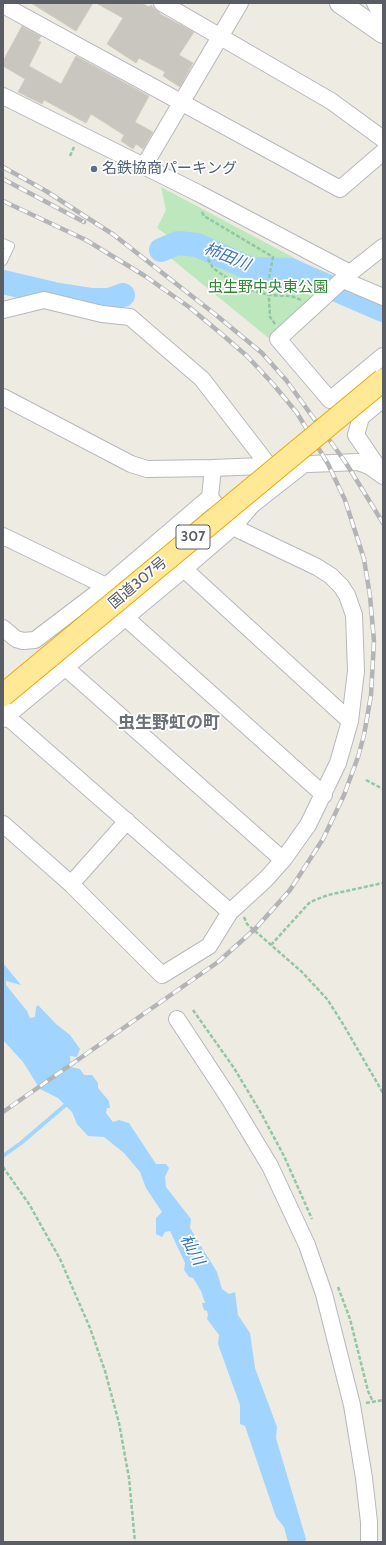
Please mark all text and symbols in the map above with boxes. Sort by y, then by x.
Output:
place label: 名鉄協商パーキング [102,160,237,178]
marker: 名鉄協商パーキング [89,164,99,174]
water label: 柿田川 [201,239,253,275]
park label: 虫生野中央東公園 [208,279,328,297]
road number: 307 [176,525,210,549]
street label: 国道307号 [105,553,171,613]
district label: 虫生野虹の町 [118,713,220,733]
water label: 杣川 [176,1231,208,1269]

